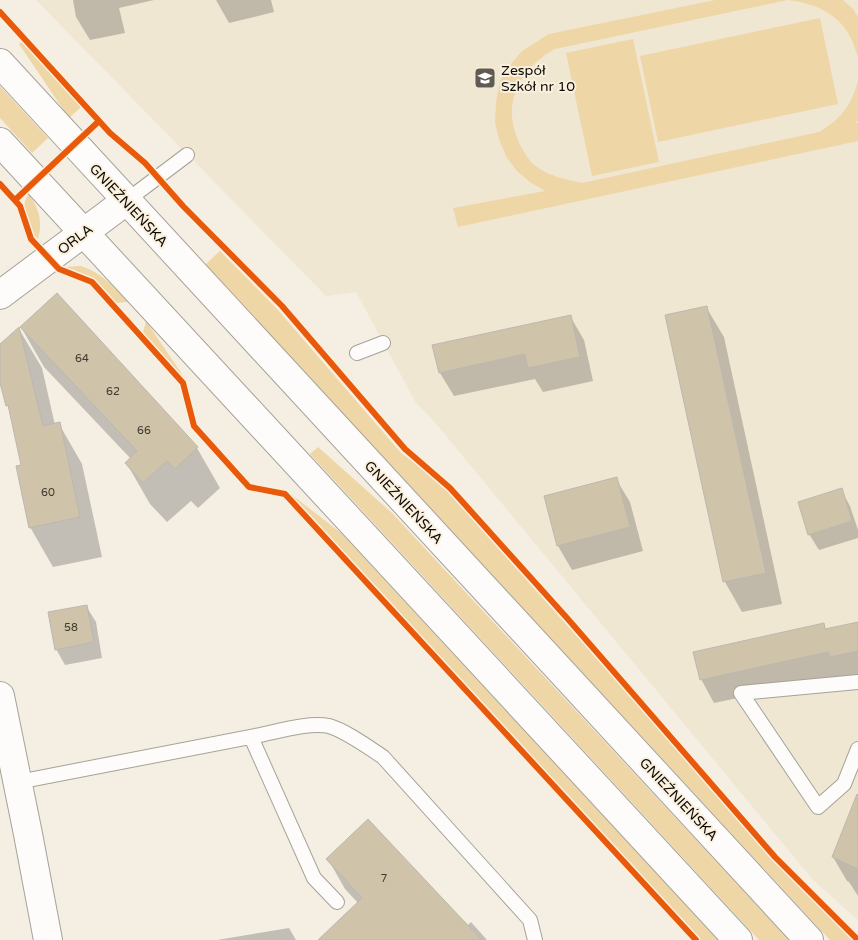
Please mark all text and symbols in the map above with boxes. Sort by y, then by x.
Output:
place label: Zespół Szkół nr 10 [501,62,575,95]
school or university icon: Zespół Szkół nr 10 [473,66,497,90]
street label: GNIEŹNIEŃSKA [86,160,171,250]
street label: ORLA [54,221,96,258]
house number: 64 [75,352,89,365]
house number: 62 [106,385,120,398]
house number: 66 [137,424,151,437]
street label: GNIEŹNIEŃSKA [361,457,446,547]
house number: 60 [41,486,55,499]
house number: 58 [64,621,78,634]
street label: GNIEŹNIEŃSKA [636,754,721,844]
house number: 7 [381,872,388,885]

